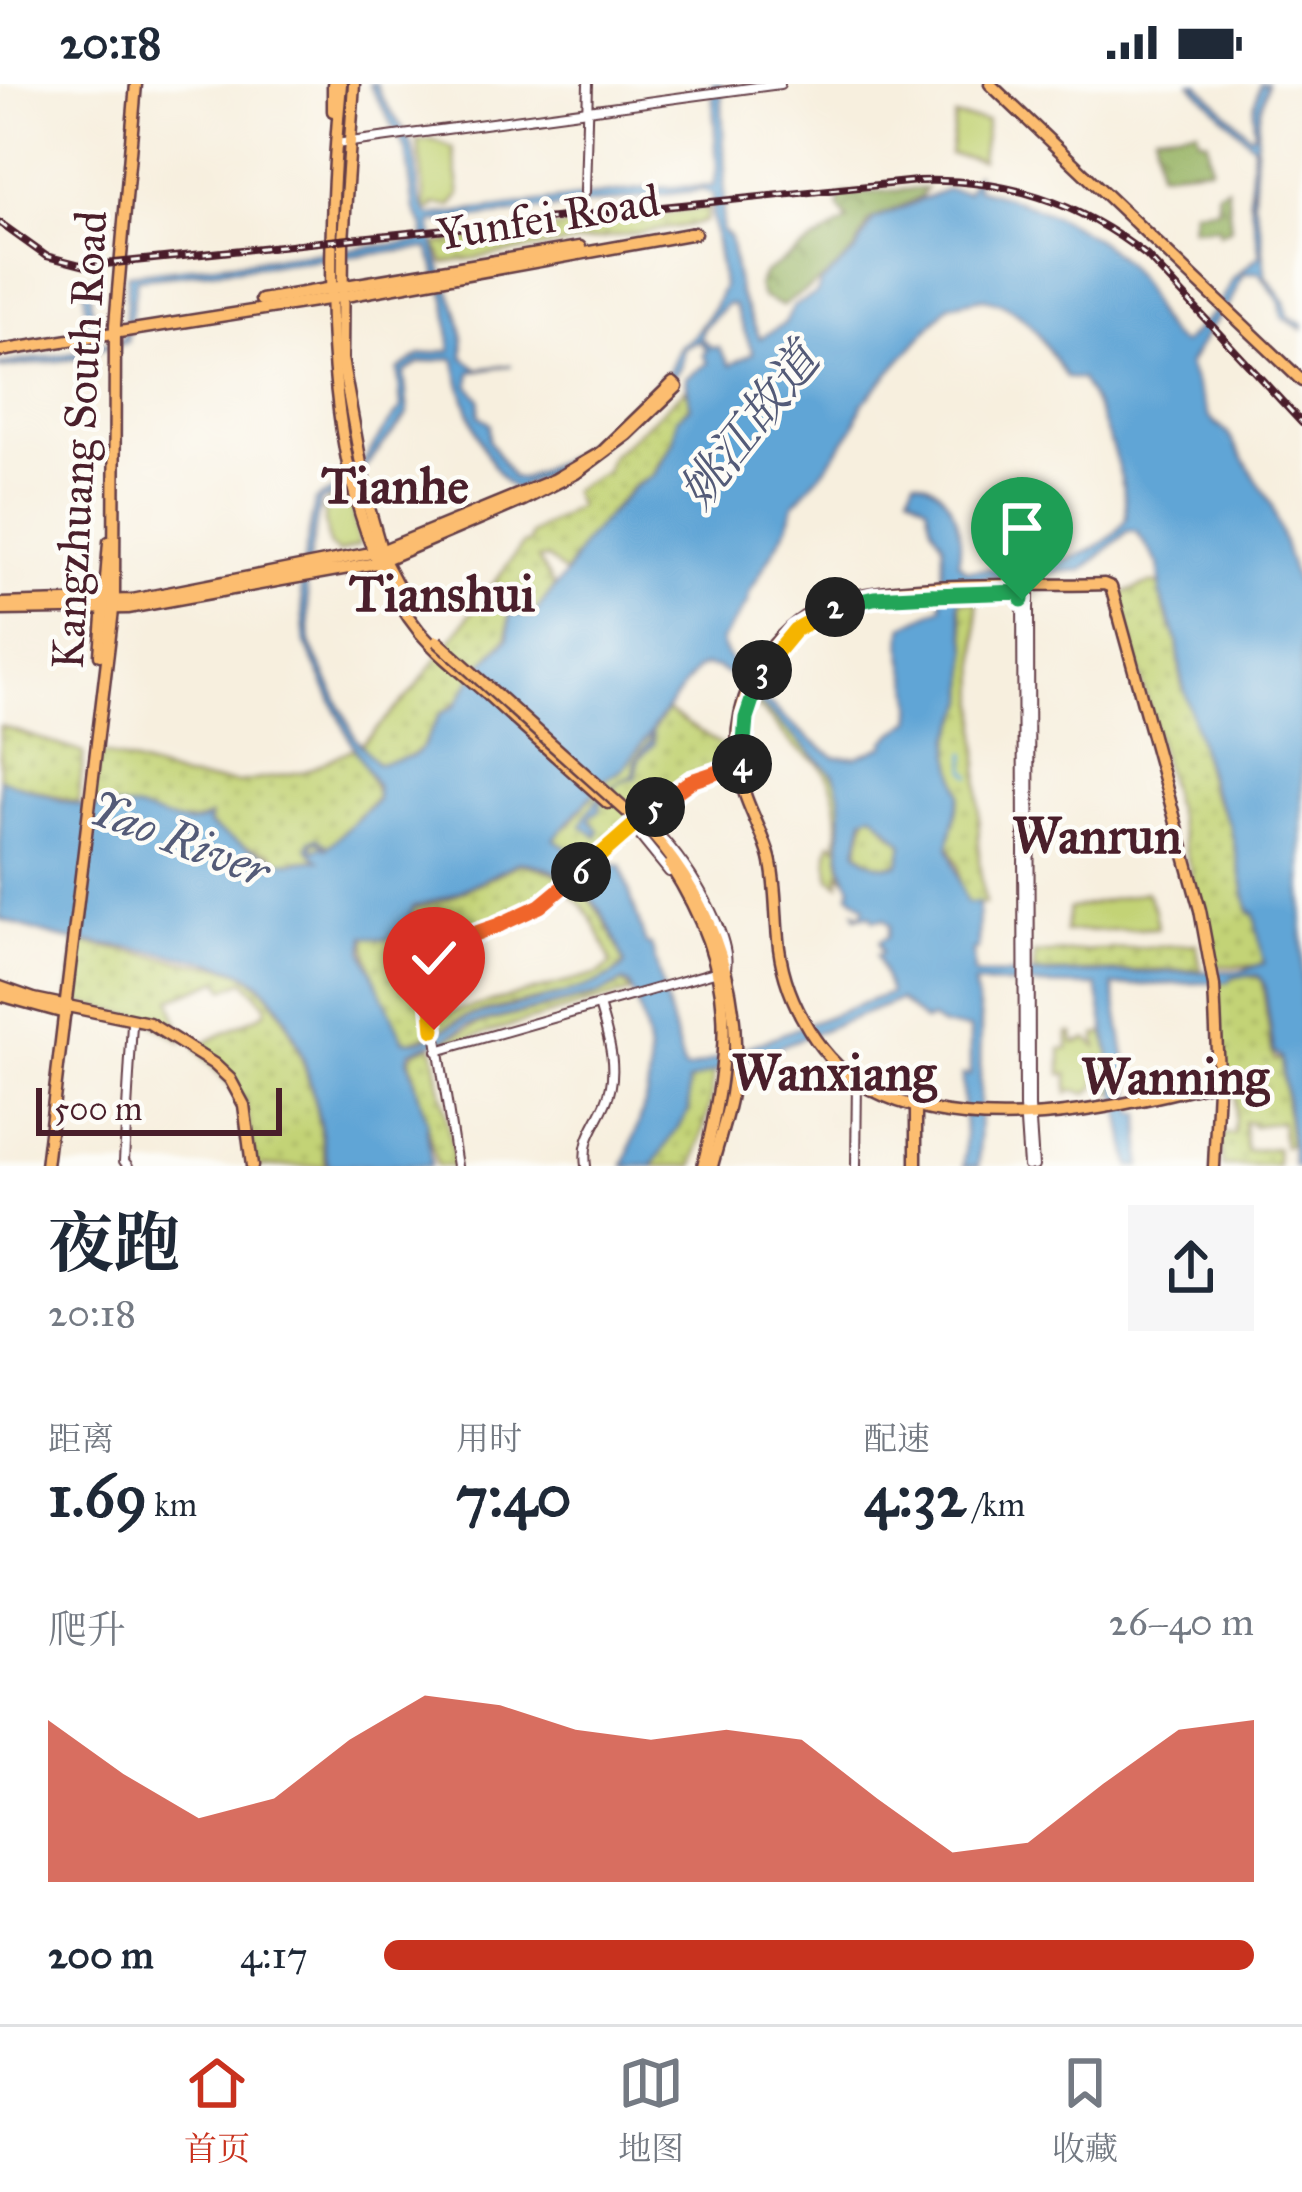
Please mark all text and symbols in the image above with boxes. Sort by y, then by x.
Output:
text: 20:18 [60,15,161,70]
street label: Yunfei Road [433,172,664,262]
street label: Kangzhuang South Road [40,209,119,671]
water label: 姚江故道 [667,327,835,520]
district label: Tianhe [321,455,469,517]
pin [971,477,1073,600]
icon: arrive [989,495,1055,561]
district label: Tianshui [349,563,536,625]
pin: 2 [805,577,865,637]
text: 2 [827,587,843,627]
pin: 3 [732,640,792,700]
text: 3 [755,650,769,690]
pin: 4 [712,734,772,794]
text: 4 [733,744,751,784]
pin: 5 [625,777,685,837]
water label: Yao River [82,778,281,901]
text: 5 [647,787,663,827]
district label: Wanrun [1012,805,1182,867]
pin: 6 [551,842,611,902]
text: 6 [573,852,589,892]
pin [383,907,485,1030]
icon: check [401,925,467,991]
district label: Wanxiang [732,1042,938,1104]
district label: Wanning [1081,1046,1270,1108]
scale bar [36,1082,282,1135]
text: 500 m [54,1089,143,1129]
text: 夜跑 [48,1203,180,1284]
button: share [1128,1205,1254,1331]
text: 20:18 [48,1289,136,1337]
text: 距离 [48,1419,114,1459]
text: 用时 [456,1419,522,1459]
text: 配速 [864,1419,930,1459]
text: 1.69 [48,1459,147,1532]
text: 7:40 [456,1459,572,1532]
text: 4:32 [864,1459,966,1532]
text: km [147,1485,197,1525]
text: /km [966,1485,1025,1525]
text: 26–40 m [1109,1598,1254,1646]
text: 爬升 [48,1606,126,1654]
text: 200 m [48,1931,154,1979]
text: 4:17 [240,1931,308,1979]
tab: 首页 [184,2050,250,2169]
tab: 地图 [618,2050,684,2169]
tab: 收藏 [1052,2050,1118,2169]

